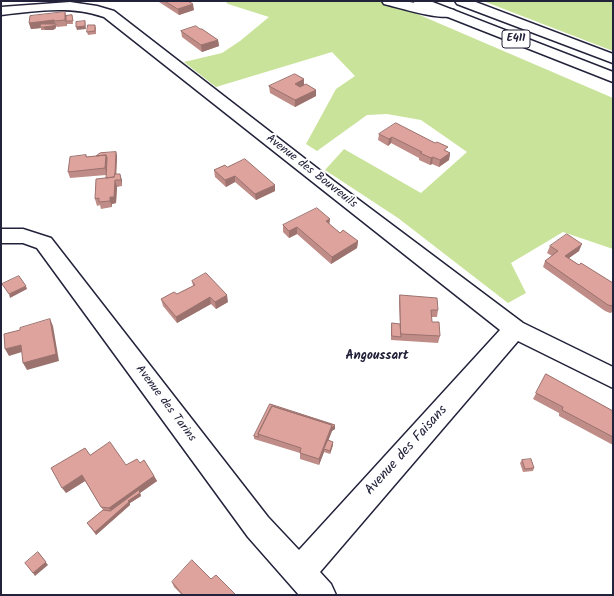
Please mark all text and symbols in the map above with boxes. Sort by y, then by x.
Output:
road number: E411 [502,30,530,48]
street label: Avenue des Bouvreuils [263,132,359,212]
district label: Angoussart [345,349,409,365]
street label: Avenue des Tarins [132,363,198,445]
street label: Avenue des Faisans [362,403,452,499]

